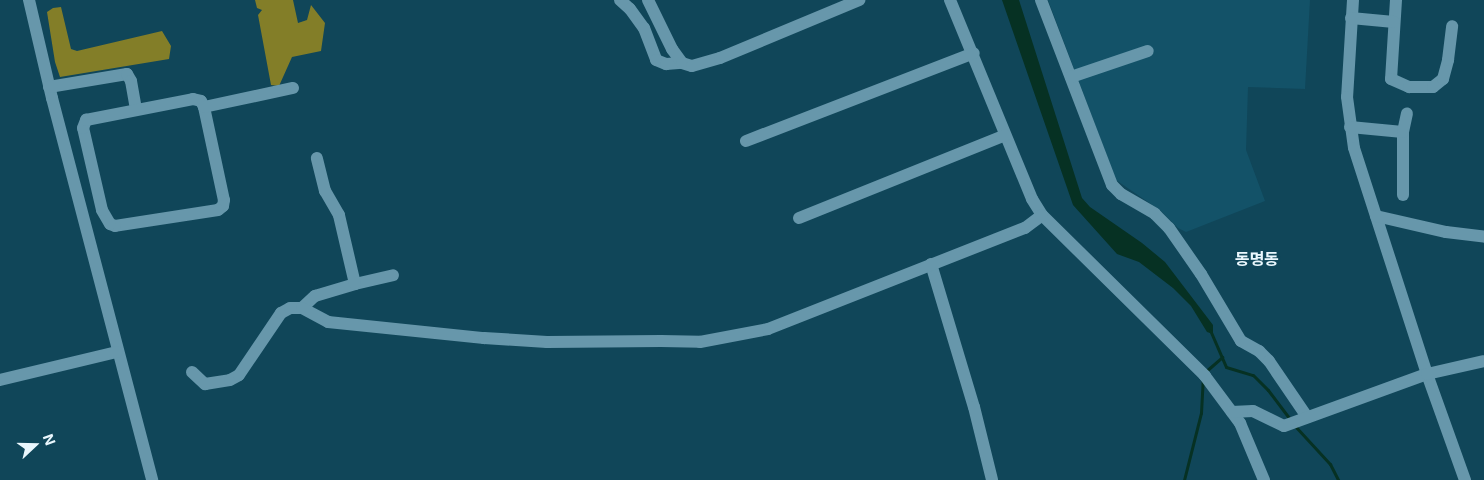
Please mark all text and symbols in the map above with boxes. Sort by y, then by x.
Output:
district label: 동명동 [1235,249,1279,269]
north arrow [10,420,60,470]
text: N [40,431,59,447]

